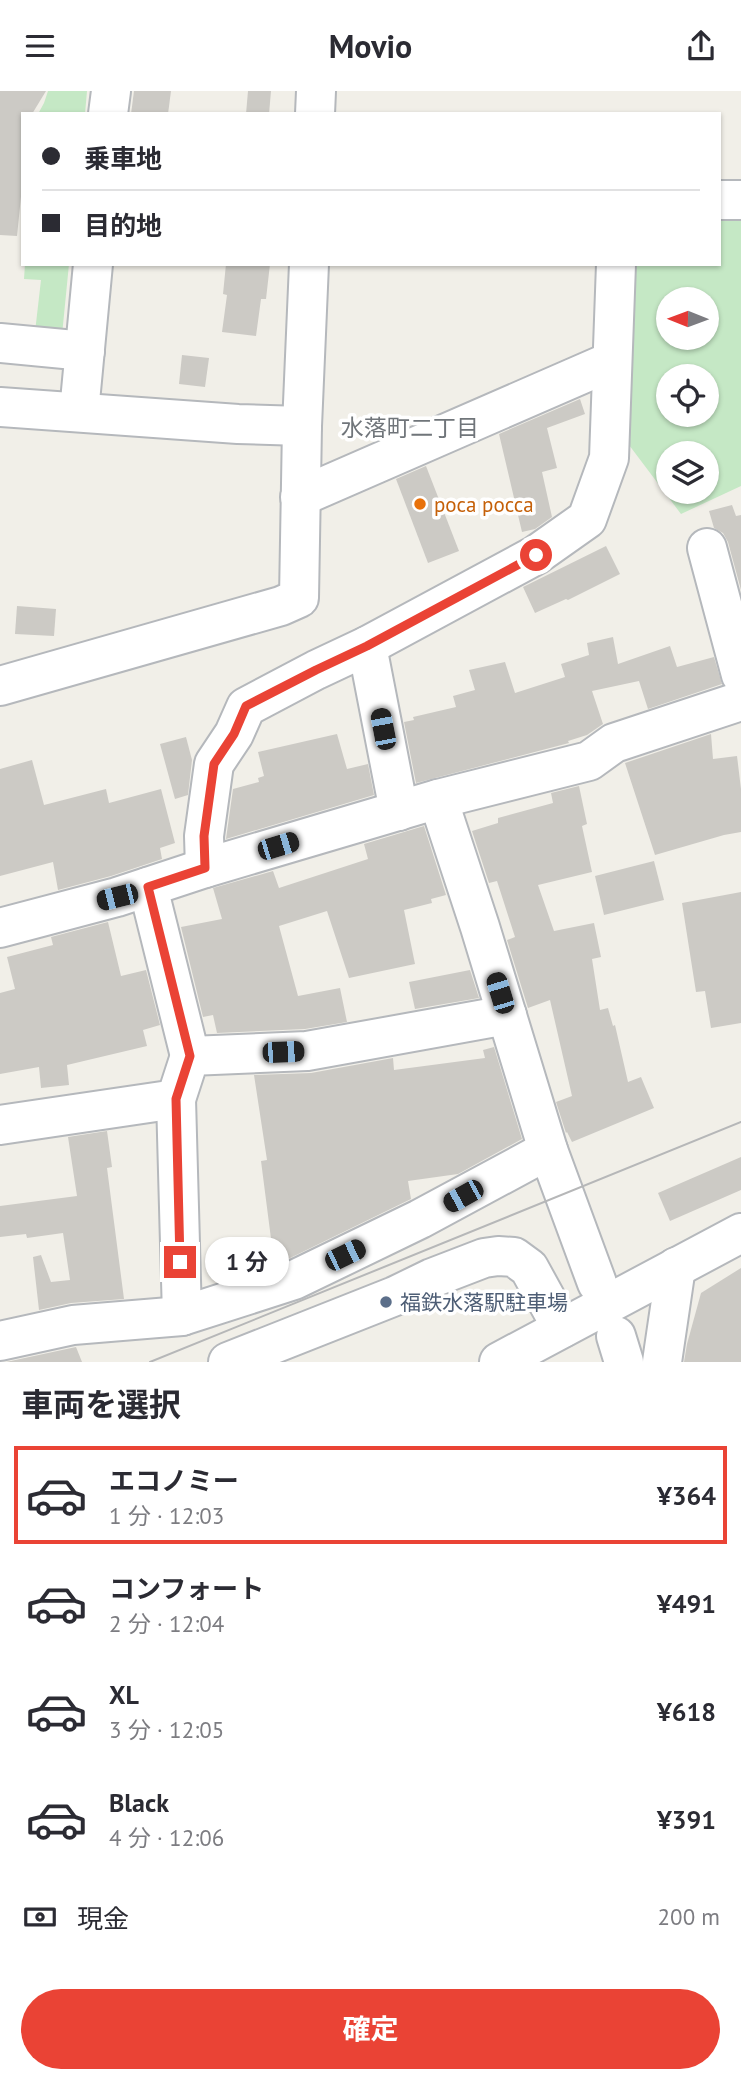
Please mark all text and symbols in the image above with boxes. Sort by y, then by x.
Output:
text: Movio [329,25,412,67]
icon: menu [21,27,59,65]
icon: share [682,27,720,65]
text: 乗車地 [84,142,162,175]
text: 目的地 [84,209,162,242]
north arrow [656,287,719,350]
map controls [656,287,719,504]
button: locate [656,364,719,427]
district label: 水落町二丁目 [341,413,479,442]
button: layers [656,441,719,504]
place label: poca pocca [434,491,534,518]
marker: poca pocca [412,496,428,512]
route start [520,539,552,571]
car [369,706,398,752]
car [255,830,302,862]
car [95,882,140,912]
car [484,970,517,1016]
car [262,1041,305,1063]
car [440,1177,487,1215]
car [322,1236,369,1274]
callout: 1 分 [204,1237,288,1287]
route end [164,1246,196,1278]
text: 1 分 [226,1247,268,1276]
place label: 福鉄水落駅駐車場 [400,1289,568,1316]
marker: 福鉄水落駅駐車場 [378,1294,394,1310]
text: 車両を選択 [21,1383,181,1425]
icon: car [25,1464,88,1527]
text: エコノミー [109,1464,239,1497]
text: ¥364 [657,1479,716,1512]
text: 1 分 · 12:03 [109,1501,224,1530]
icon: car [25,1572,88,1635]
text: コンフォート [109,1572,264,1605]
text: ¥491 [657,1587,716,1620]
text: 2 分 · 12:04 [109,1609,224,1638]
text: XL [109,1678,139,1711]
icon: car [25,1680,88,1743]
text: ¥618 [657,1695,716,1728]
text: 3 分 · 12:05 [109,1715,224,1744]
text: Black [109,1786,169,1819]
icon: car [25,1788,88,1851]
text: ¥391 [657,1803,716,1836]
text: 4 分 · 12:06 [109,1823,224,1852]
icon: cash [21,1898,59,1936]
text: 現金 [77,1902,129,1935]
text: 200 m [658,1902,720,1931]
button: 確定 [21,1989,720,2069]

